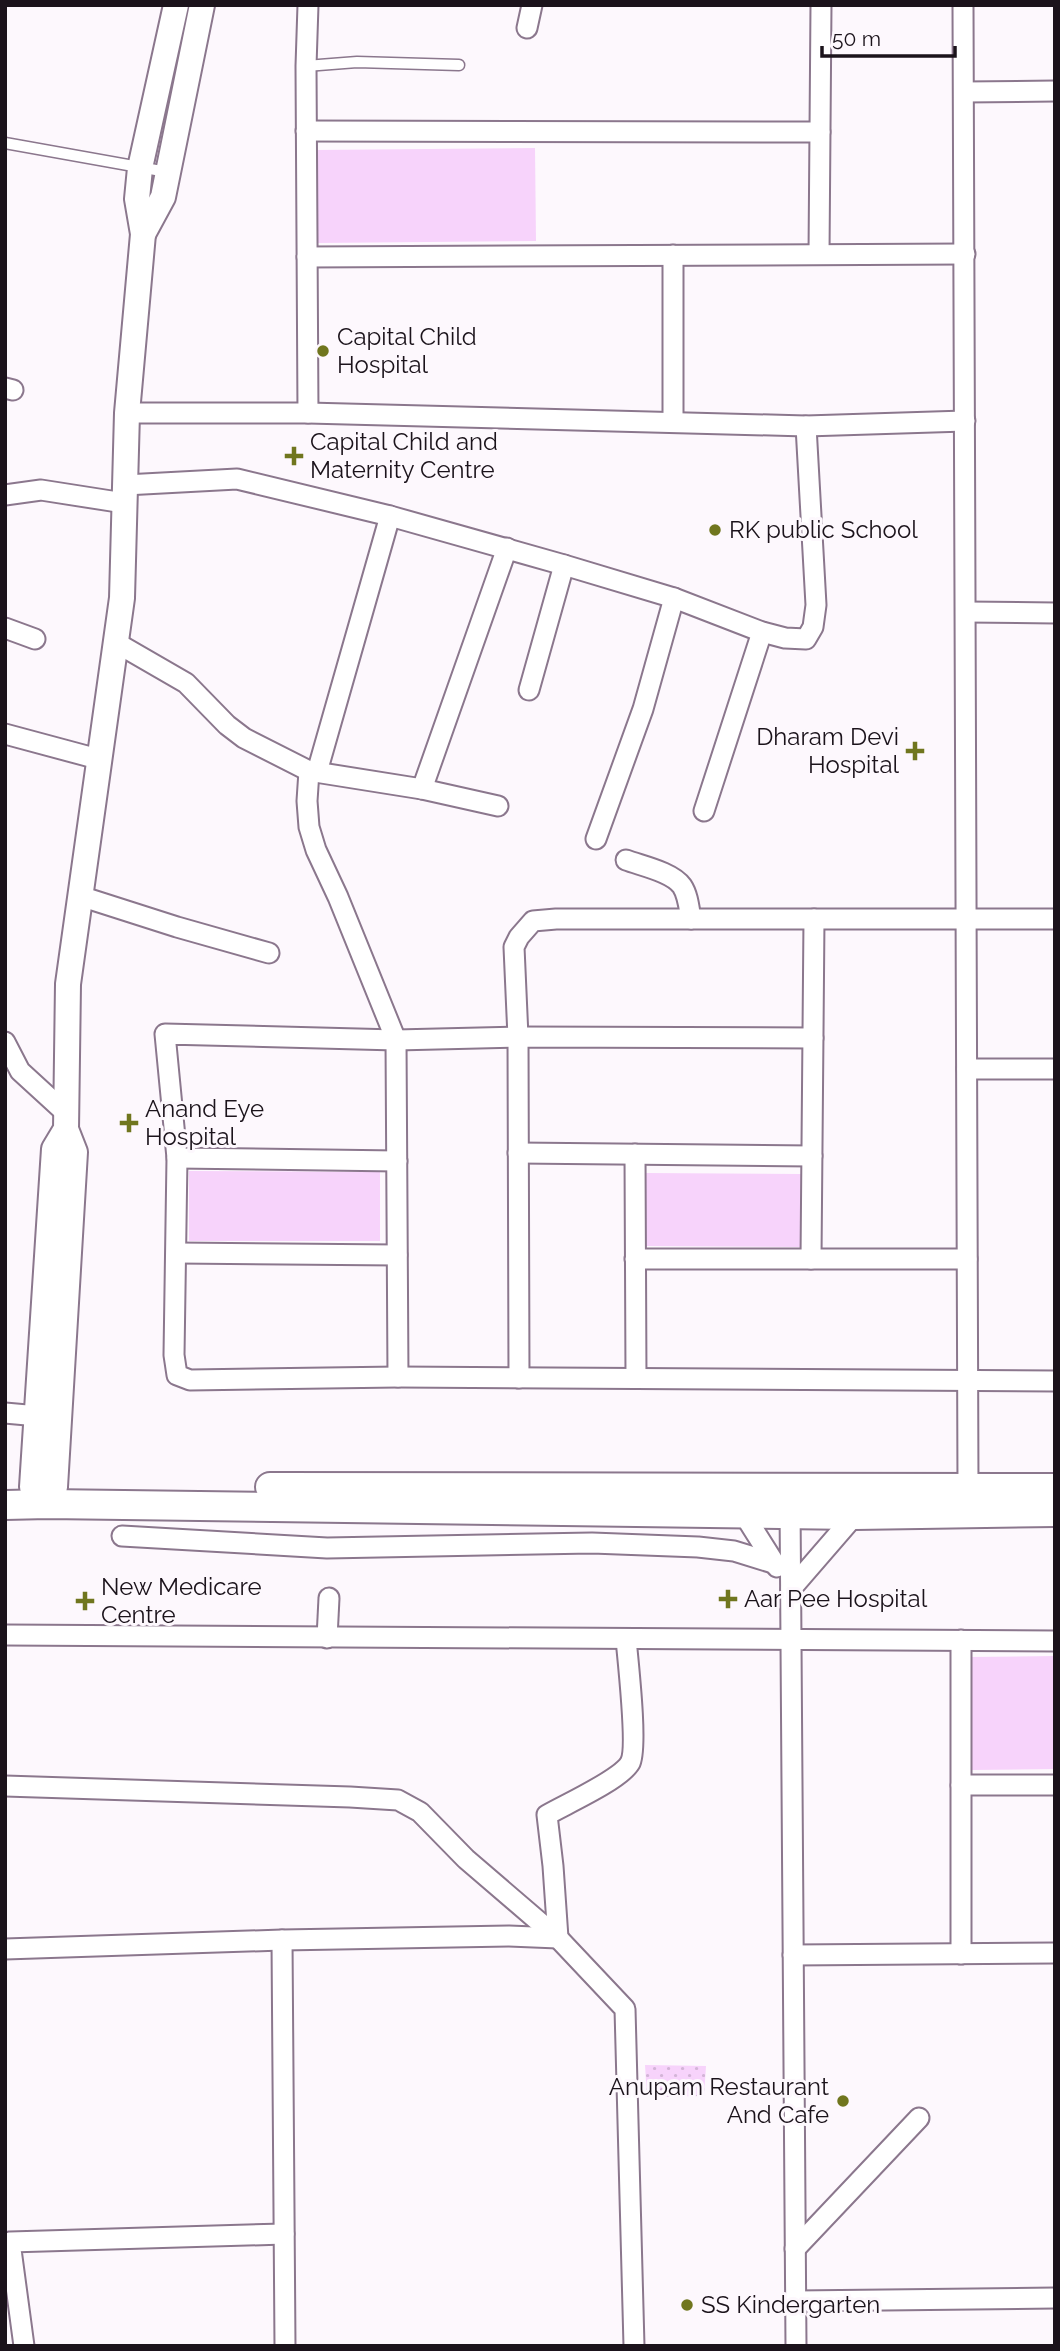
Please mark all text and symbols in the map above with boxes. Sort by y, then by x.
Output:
scale bar [822,14,955,58]
text: 50 m [832,26,881,51]
place label: Capital Child Hospital [337,322,477,379]
marker: Capital Child Hospital [315,343,331,359]
place label: Capital Child and Maternity Centre [310,427,498,484]
marker: Capital Child and Maternity Centre [284,446,304,466]
place label: RK public School [729,515,918,544]
marker: RK public School [707,522,723,538]
place label: Dharam Devi Hospital [756,722,899,779]
marker: Dharam Devi Hospital [905,741,925,761]
place label: Anand Eye Hospital [145,1094,264,1151]
marker: Anand Eye Hospital [119,1113,139,1133]
place label: New Medicare Centre [101,1572,262,1629]
place label: Aar Pee Hospital [744,1584,928,1613]
marker: Aar Pee Hospital [718,1589,738,1609]
marker: New Medicare Centre [75,1591,95,1611]
place label: Anupam Restaurant And Cafe [609,2072,829,2129]
marker: Anupam Restaurant And Cafe [835,2093,851,2109]
place label: SS Kindergarten [701,2290,880,2319]
marker: SS Kindergarten [679,2297,695,2313]

